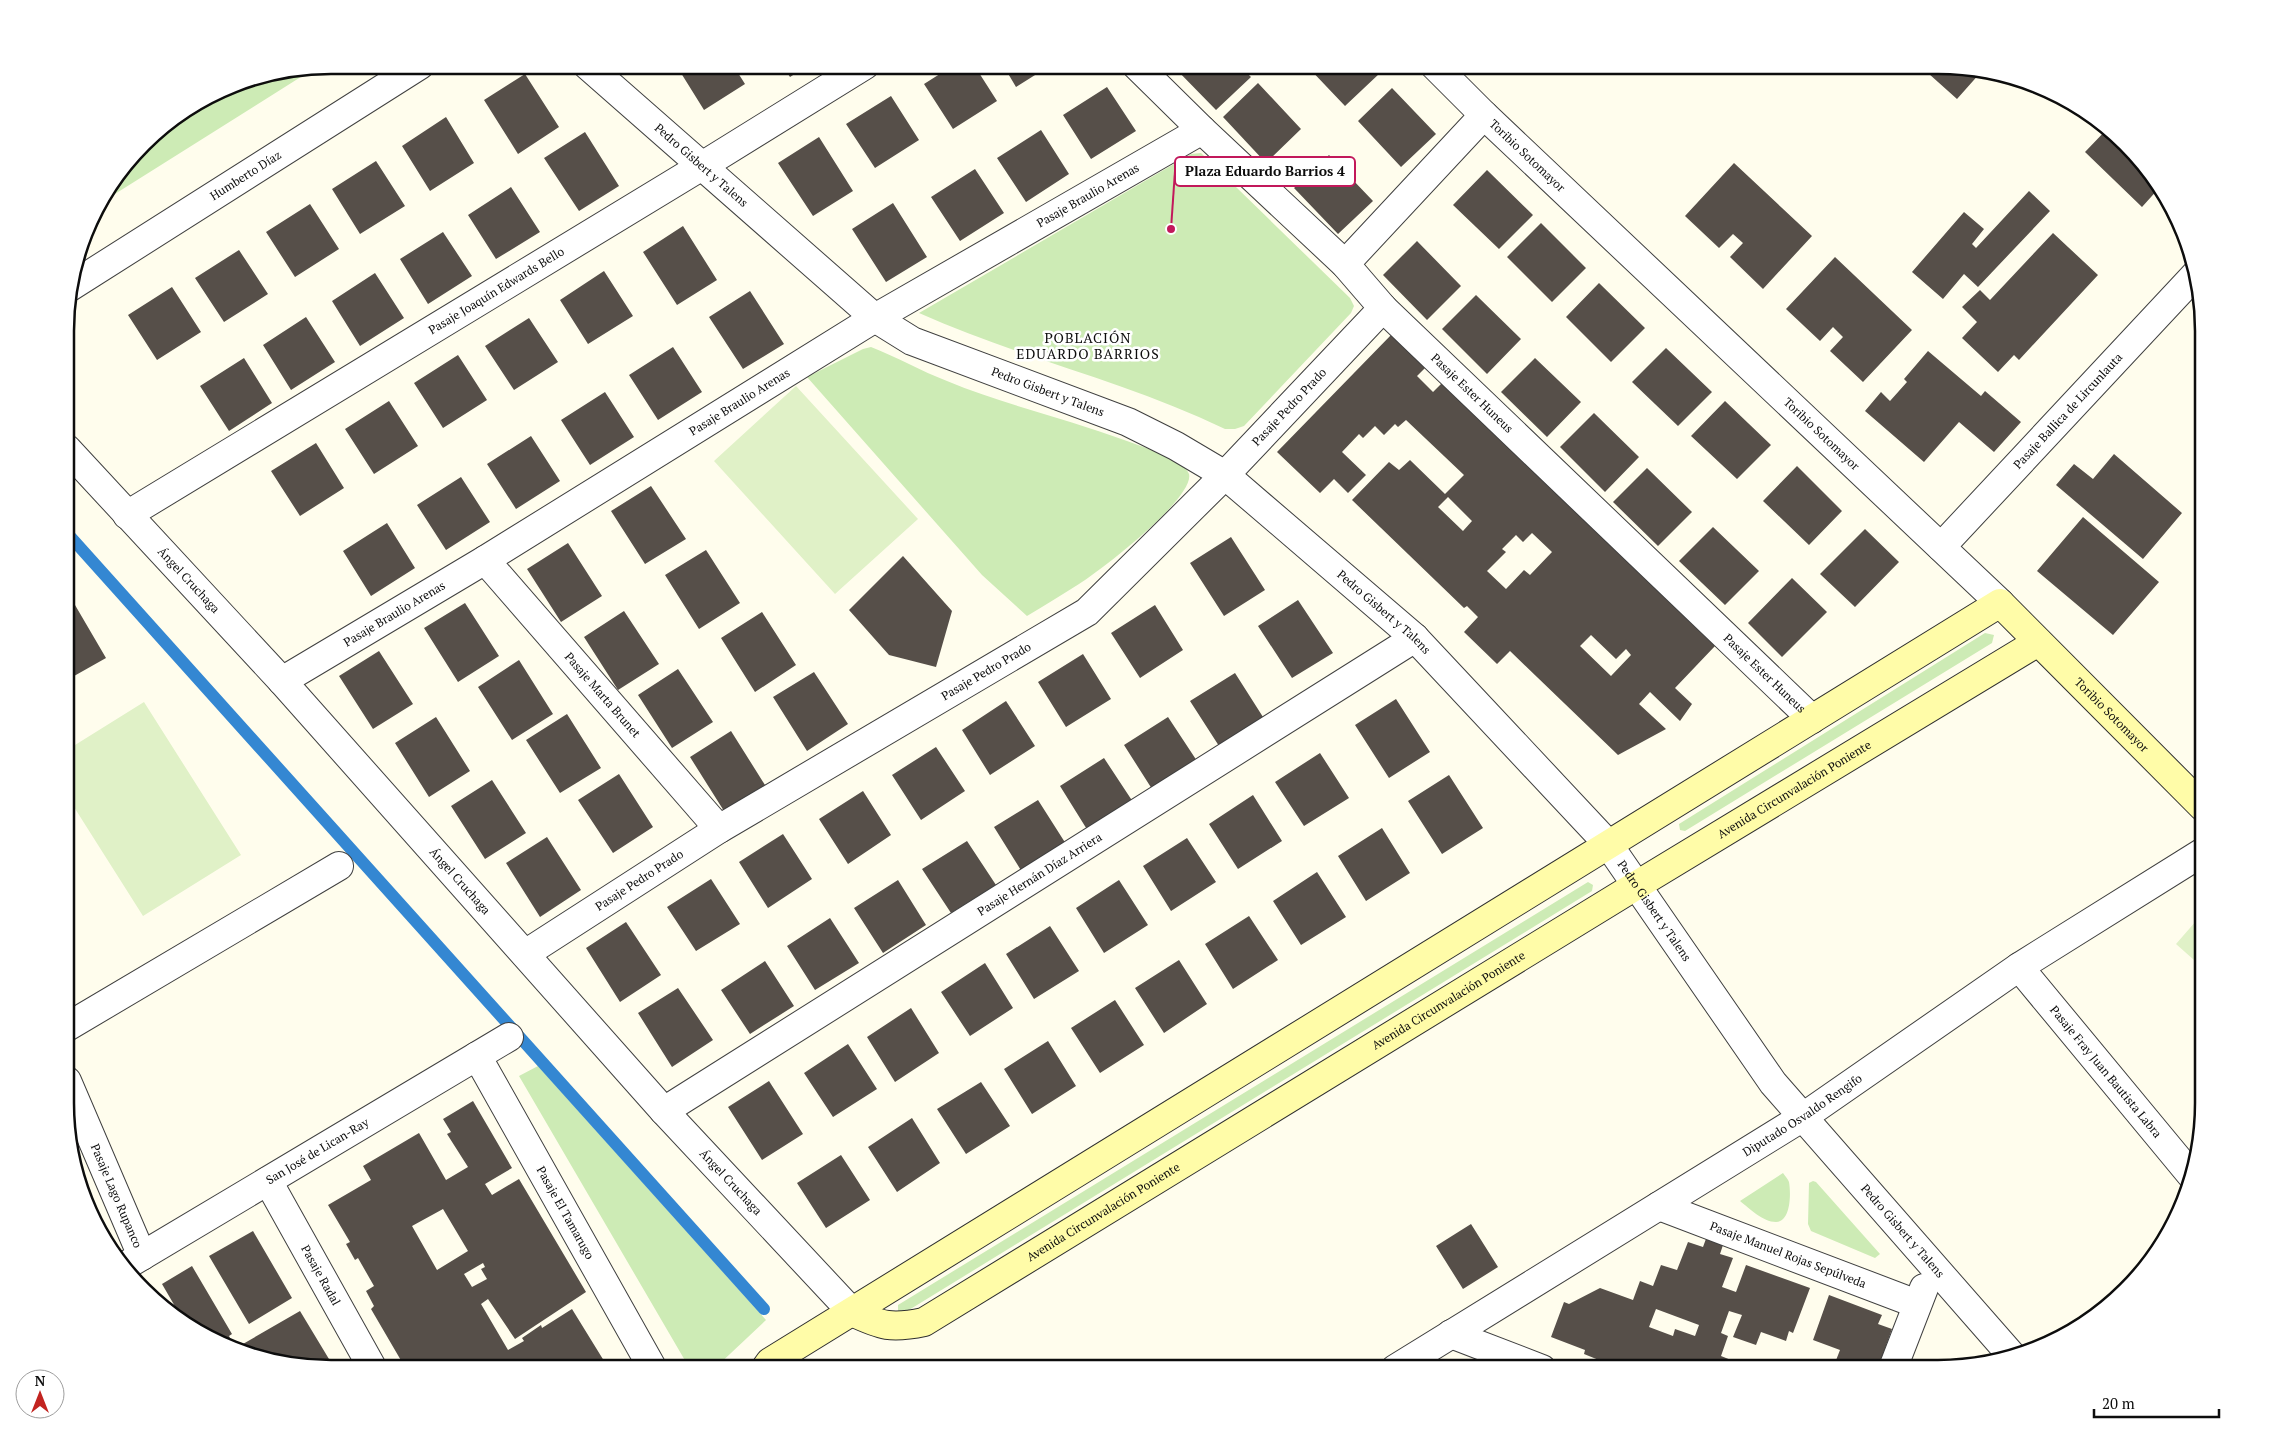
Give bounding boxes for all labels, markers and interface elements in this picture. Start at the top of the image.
street label: Toribio Sotomayor [1486,116,1569,195]
street label: Pedro Gisbert y Talens [652,120,751,210]
street label: Humberto Díaz [207,147,284,203]
callout: Plaza Eduardo Barrios 4 [1175,157,1355,186]
street label: Pasaje Braulio Arenas [1034,160,1142,230]
text: Plaza Eduardo Barrios 4 [1185,161,1345,180]
street label: Pasaje Joaquín Edwards Bello [425,243,567,337]
district label: POBLACIÓN EDUARDO BARRIOS [1016,328,1160,363]
street label: Pasaje Ester Huneus [1428,350,1517,436]
street label: Pasaje Ballica de Lircunlauta [2010,350,2125,472]
street label: Pedro Gisbert y Talens [989,363,1107,419]
street label: Pasaje Pedro Prado [1249,364,1330,449]
street label: Pasaje Braulio Arenas [686,365,792,438]
street label: Toribio Sotomayor [1781,394,1863,473]
street label: Ángel Cruchaga [155,544,223,616]
street label: Pedro Gisbert y Talens [1334,567,1434,657]
street label: Pasaje Braulio Arenas [341,577,448,650]
street label: Pasaje Ester Huneus [1721,630,1809,716]
street label: Pasaje Pedro Prado [938,639,1034,703]
street label: Pasaje Marta Brunet [562,649,644,741]
street label: Toribio Sotomayor [2072,674,2152,755]
street label: Avenida Circunvalación Poniente [1715,737,1874,841]
street label: Pasaje Hernán Díaz Arriera [974,829,1104,919]
street label: Ángel Cruchaga [426,844,494,917]
street label: Pasaje Pedro Prado [592,846,686,914]
street label: Pedro Gisbert y Talens [1614,857,1695,964]
street label: Avenida Circunvalación Poniente [1369,947,1528,1053]
street label: Pasaje Fray Juan Bautista Labra [2047,1002,2165,1141]
street label: Diputado Osvaldo Rengifo [1740,1070,1865,1159]
street label: San José de Lican-Ray [263,1114,372,1187]
street label: Pasaje Lago Rupanco [88,1141,146,1250]
street label: Ángel Cruchaga [697,1146,765,1218]
street label: Avenida Circunvalación Poniente [1024,1159,1182,1264]
street label: Pasaje El Tamarugo [534,1163,598,1262]
street label: Pedro Gisbert y Talens [1858,1181,1948,1281]
street label: Pasaje Manuel Rojas Sepúlveda [1708,1218,1869,1291]
street label: Pasaje Radal [298,1242,344,1308]
north arrow [15,1369,65,1419]
text: N [35,1371,46,1390]
scale bar [2094,1386,2219,1418]
text: 20 m [2102,1393,2135,1413]

